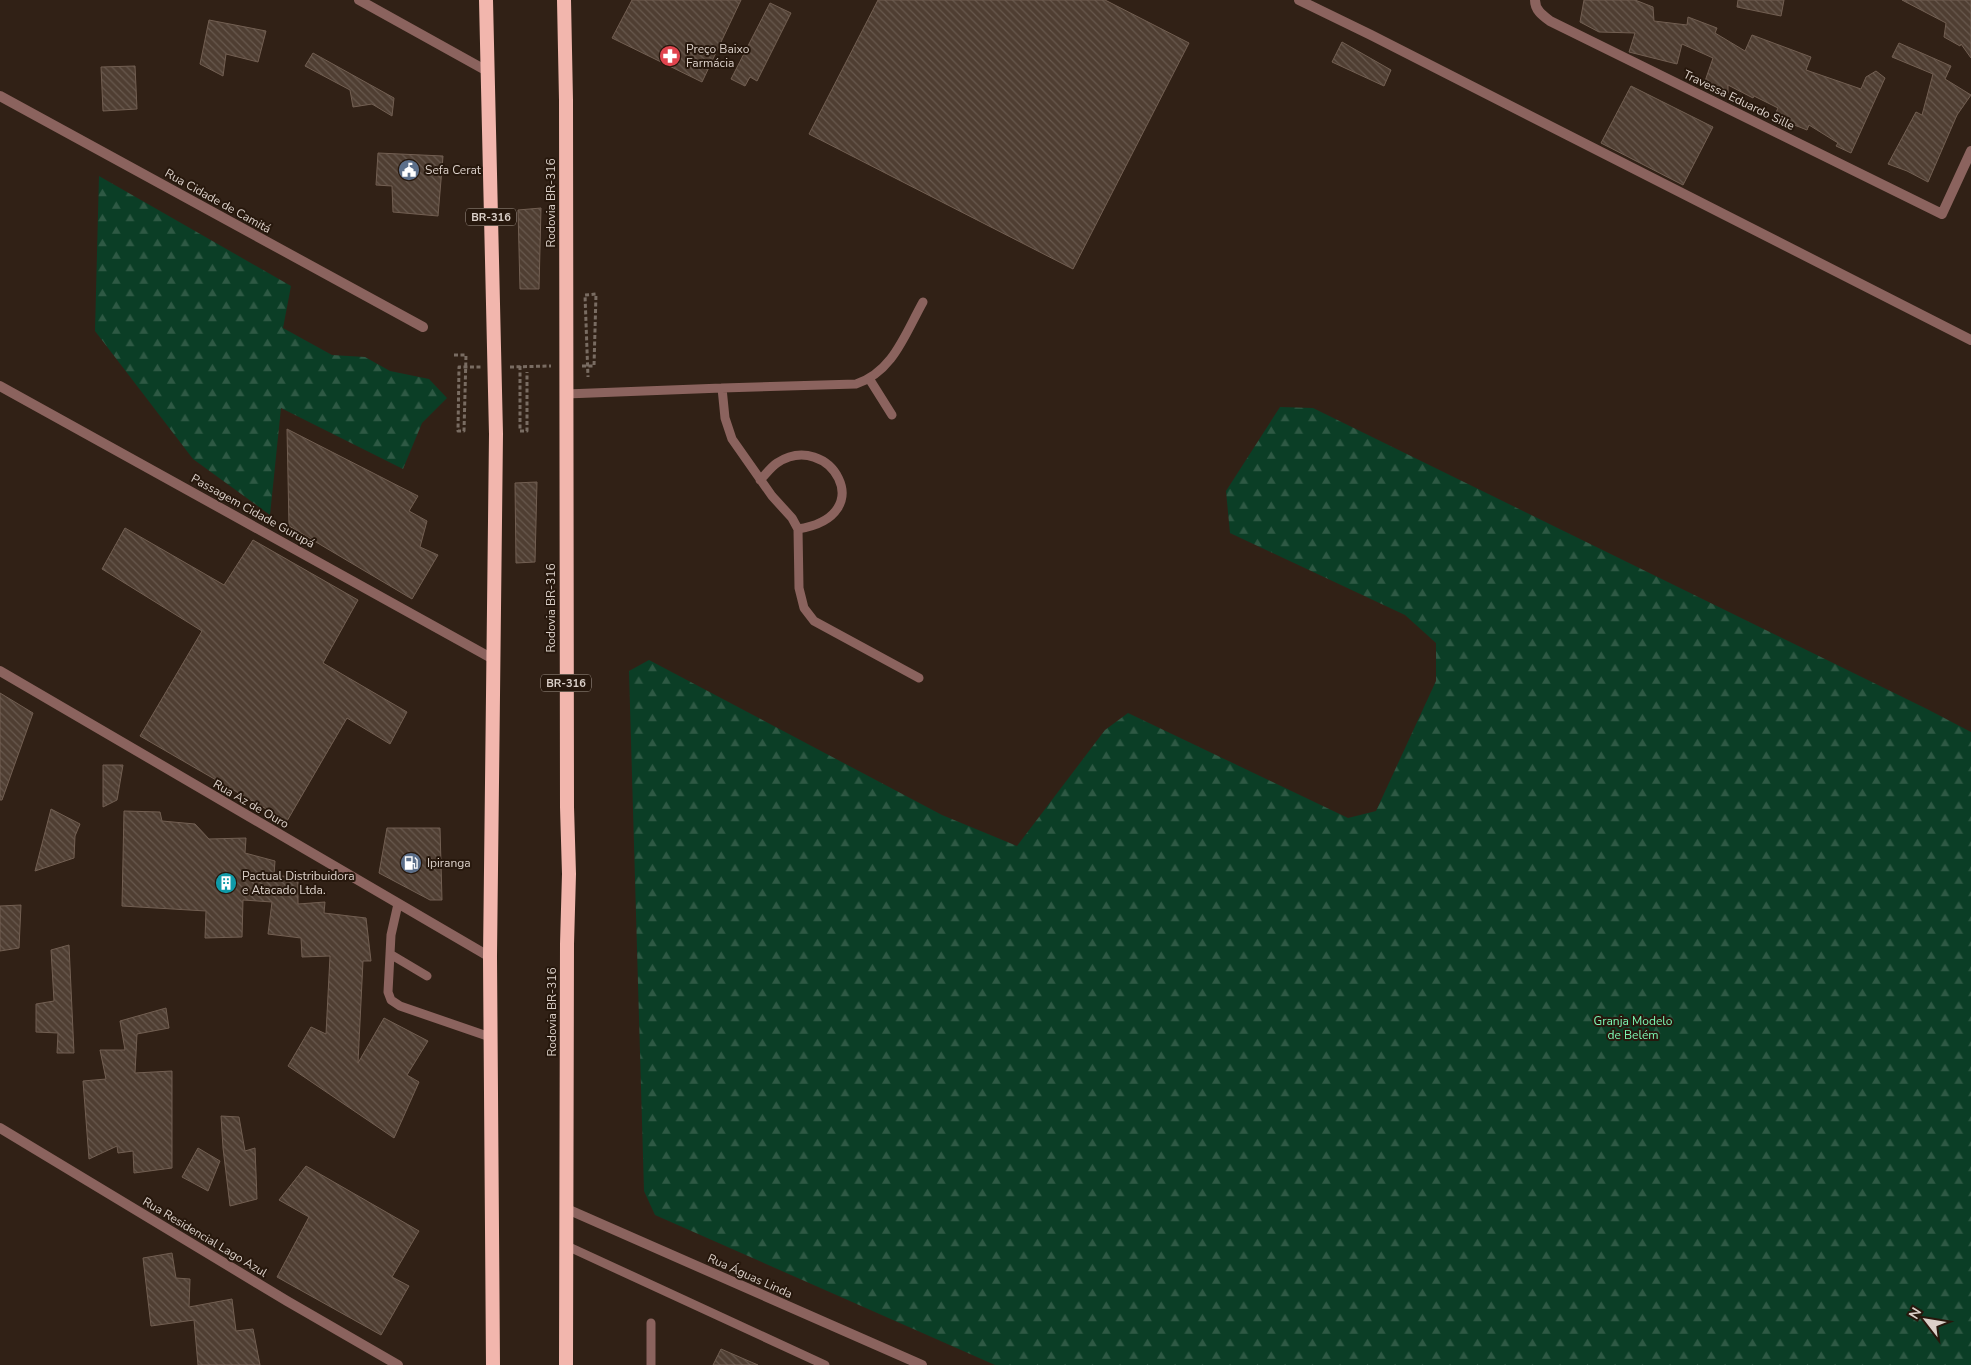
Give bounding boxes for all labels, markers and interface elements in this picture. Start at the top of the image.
place label: Preço Baixo Farmácia [686,41,750,71]
pharmacy icon: Preço Baixo Farmácia [658,44,682,68]
street label: Travessa Eduardo Sille [1681,66,1797,134]
public building icon: Sefa Cerat [397,158,421,182]
street label: Rodovia BR-316 [543,158,559,248]
place label: Sefa Cerat [425,162,482,178]
street label: Rua Cidade de Camitá [162,165,274,237]
road number: BR-316 [466,208,516,226]
street label: Passagem Cidade Gurupá [188,470,318,552]
street label: Rodovia BR-316 [543,563,559,653]
road number: BR-316 [541,674,591,691]
street label: Rua Az de Ouro [210,776,292,832]
fuel station icon: Ipiranga [399,851,423,875]
place label: Ipiranga [427,855,471,871]
place label: Pactual Distribuidora e Atacado Ltda. [242,868,355,898]
building icon: Pactual Distribuidora e Atacado Ltda. [214,871,238,895]
street label: Rodovia BR-316 [544,967,560,1057]
park label: Granja Modelo de Belém [1594,1013,1673,1043]
street label: Rua Residencial Lago Azul [140,1193,271,1281]
street label: Rua Águas Linda [705,1250,795,1302]
north arrow [1901,1295,1951,1345]
text: N [1904,1304,1926,1323]

